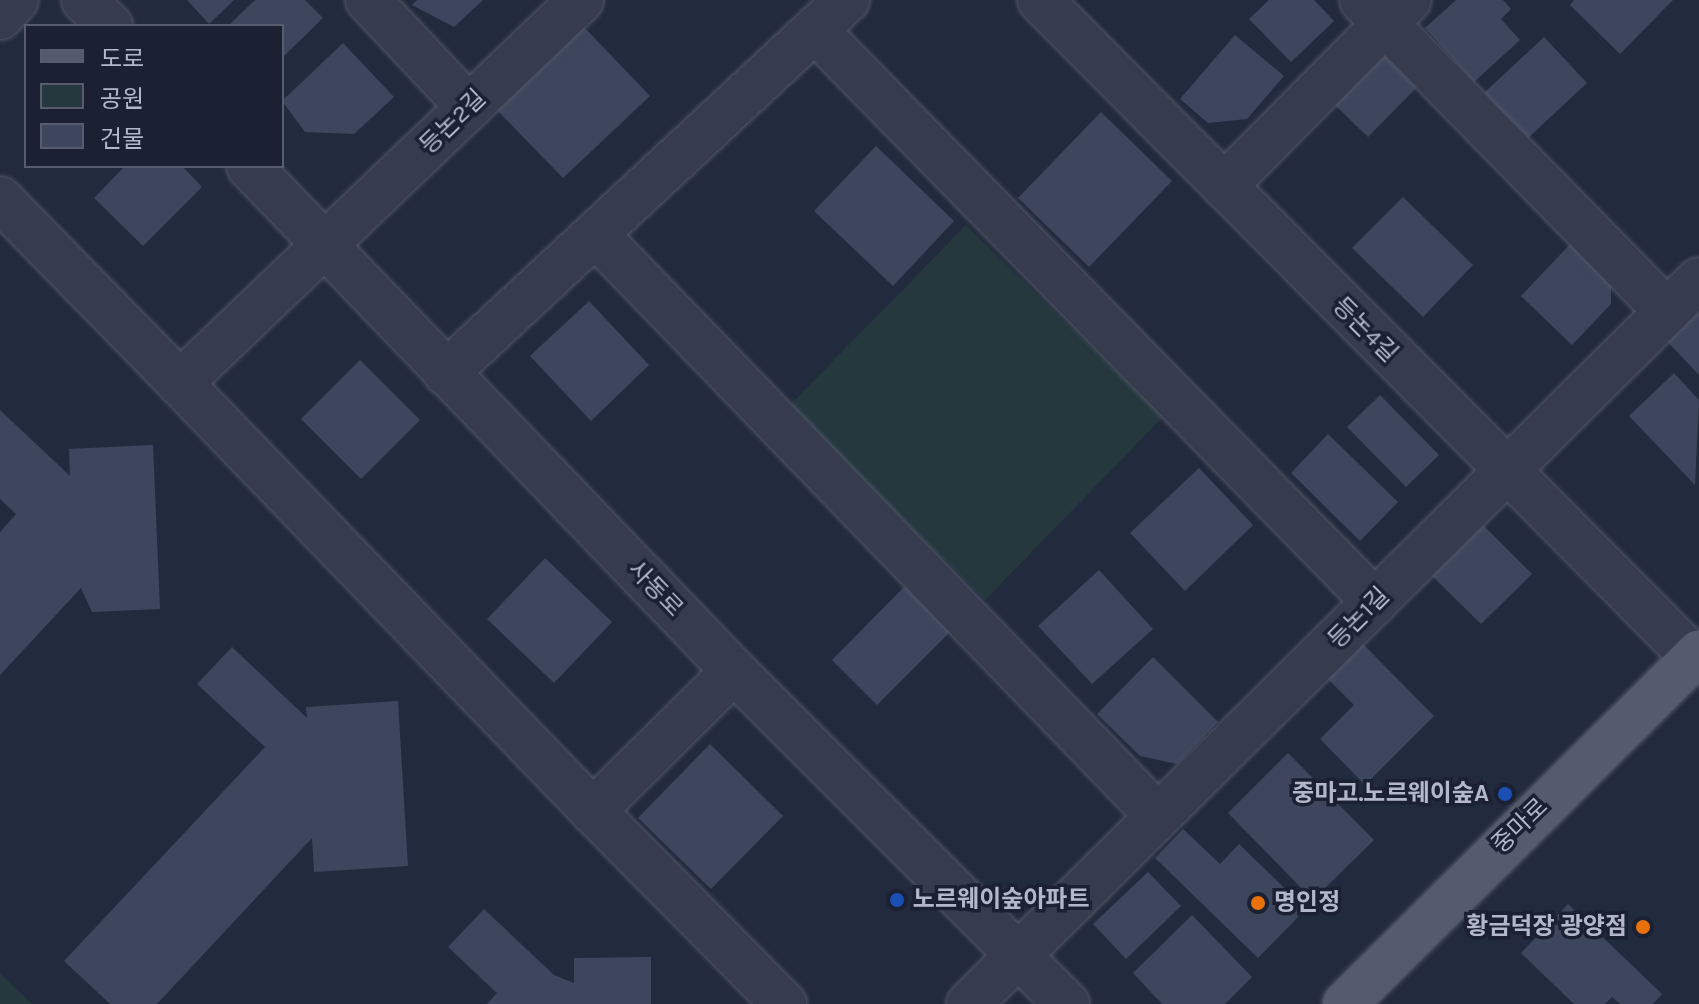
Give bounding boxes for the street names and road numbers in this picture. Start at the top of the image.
street label: 등논2길 [414,84,492,160]
street label: 등논4길 [1327,292,1403,368]
street label: 사동로 [622,555,688,623]
street label: 등논1길 [1323,582,1395,654]
street label: 중마로 [1486,793,1554,859]

